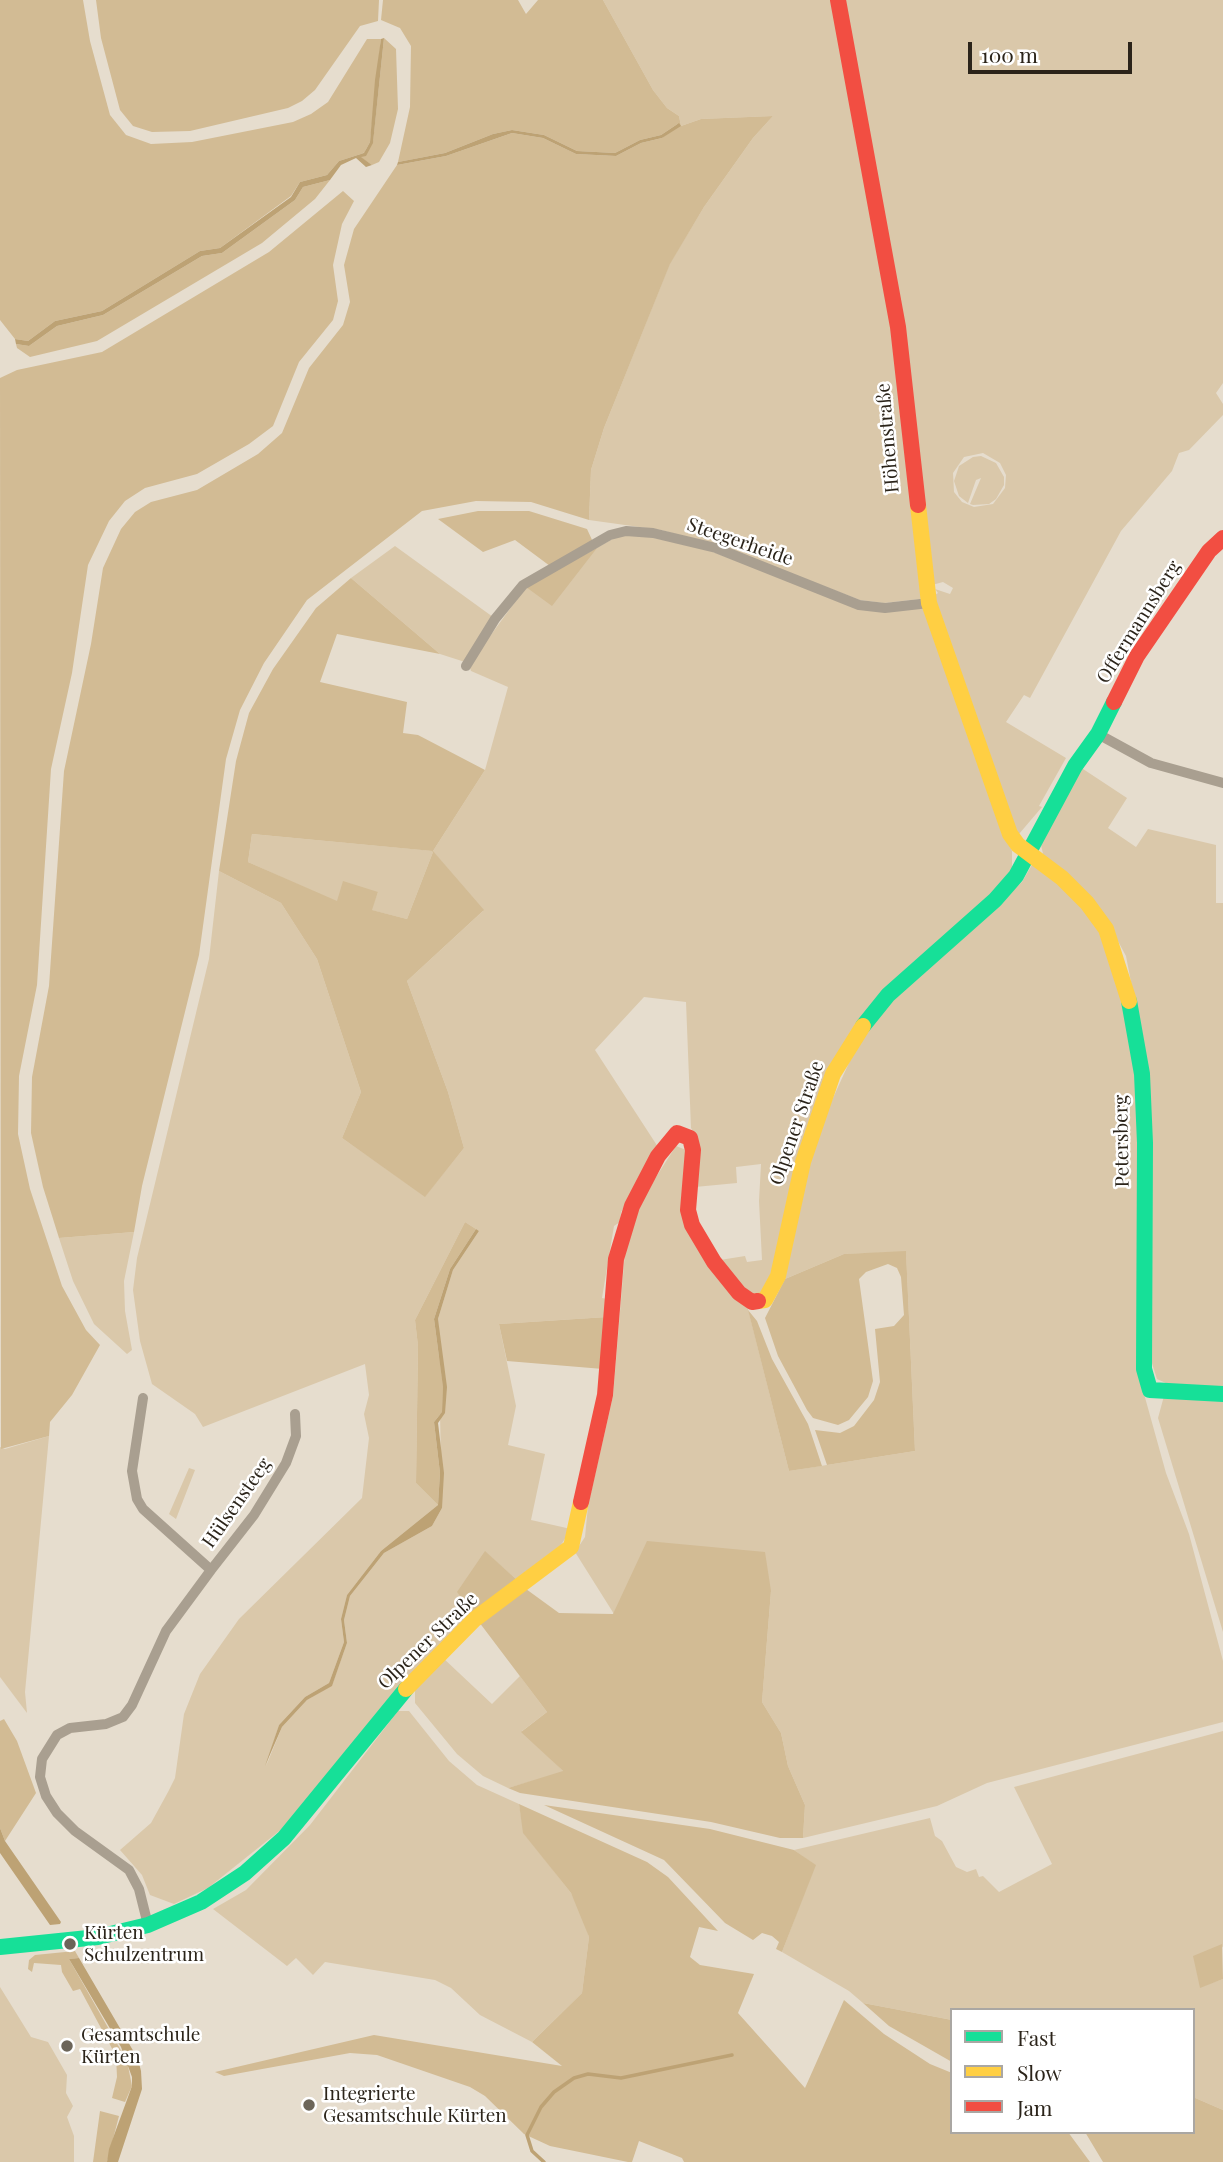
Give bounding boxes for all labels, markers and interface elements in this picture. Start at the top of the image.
scale bar [971,28,1136,72]
text: 100 m [981,40,1038,68]
street label: Höhenstraße [872,382,904,494]
street label: Steegerheide [684,513,796,571]
street label: Offermannsberg [1092,556,1186,688]
street label: Olpener Straße [765,1058,829,1188]
street label: Petersberg [1110,1095,1134,1187]
street label: Hülsensteeg [198,1454,276,1552]
street label: Olpener Straße [373,1588,483,1694]
place label: Kürten Schulzentrum [84,1922,204,1966]
marker: Kürten Schulzentrum [62,1936,78,1952]
legend [950,2008,1195,2134]
text: Fast [1017,2023,1056,2051]
place label: Gesamtschule Kürten [81,2024,200,2068]
marker: Gesamtschule Kürten [59,2038,75,2054]
text: Slow [1017,2058,1062,2086]
place label: Integrierte Gesamtschule Kürten [323,2083,507,2127]
text: Jam [1017,2093,1053,2121]
marker: Integrierte Gesamtschule Kürten [301,2097,317,2113]

